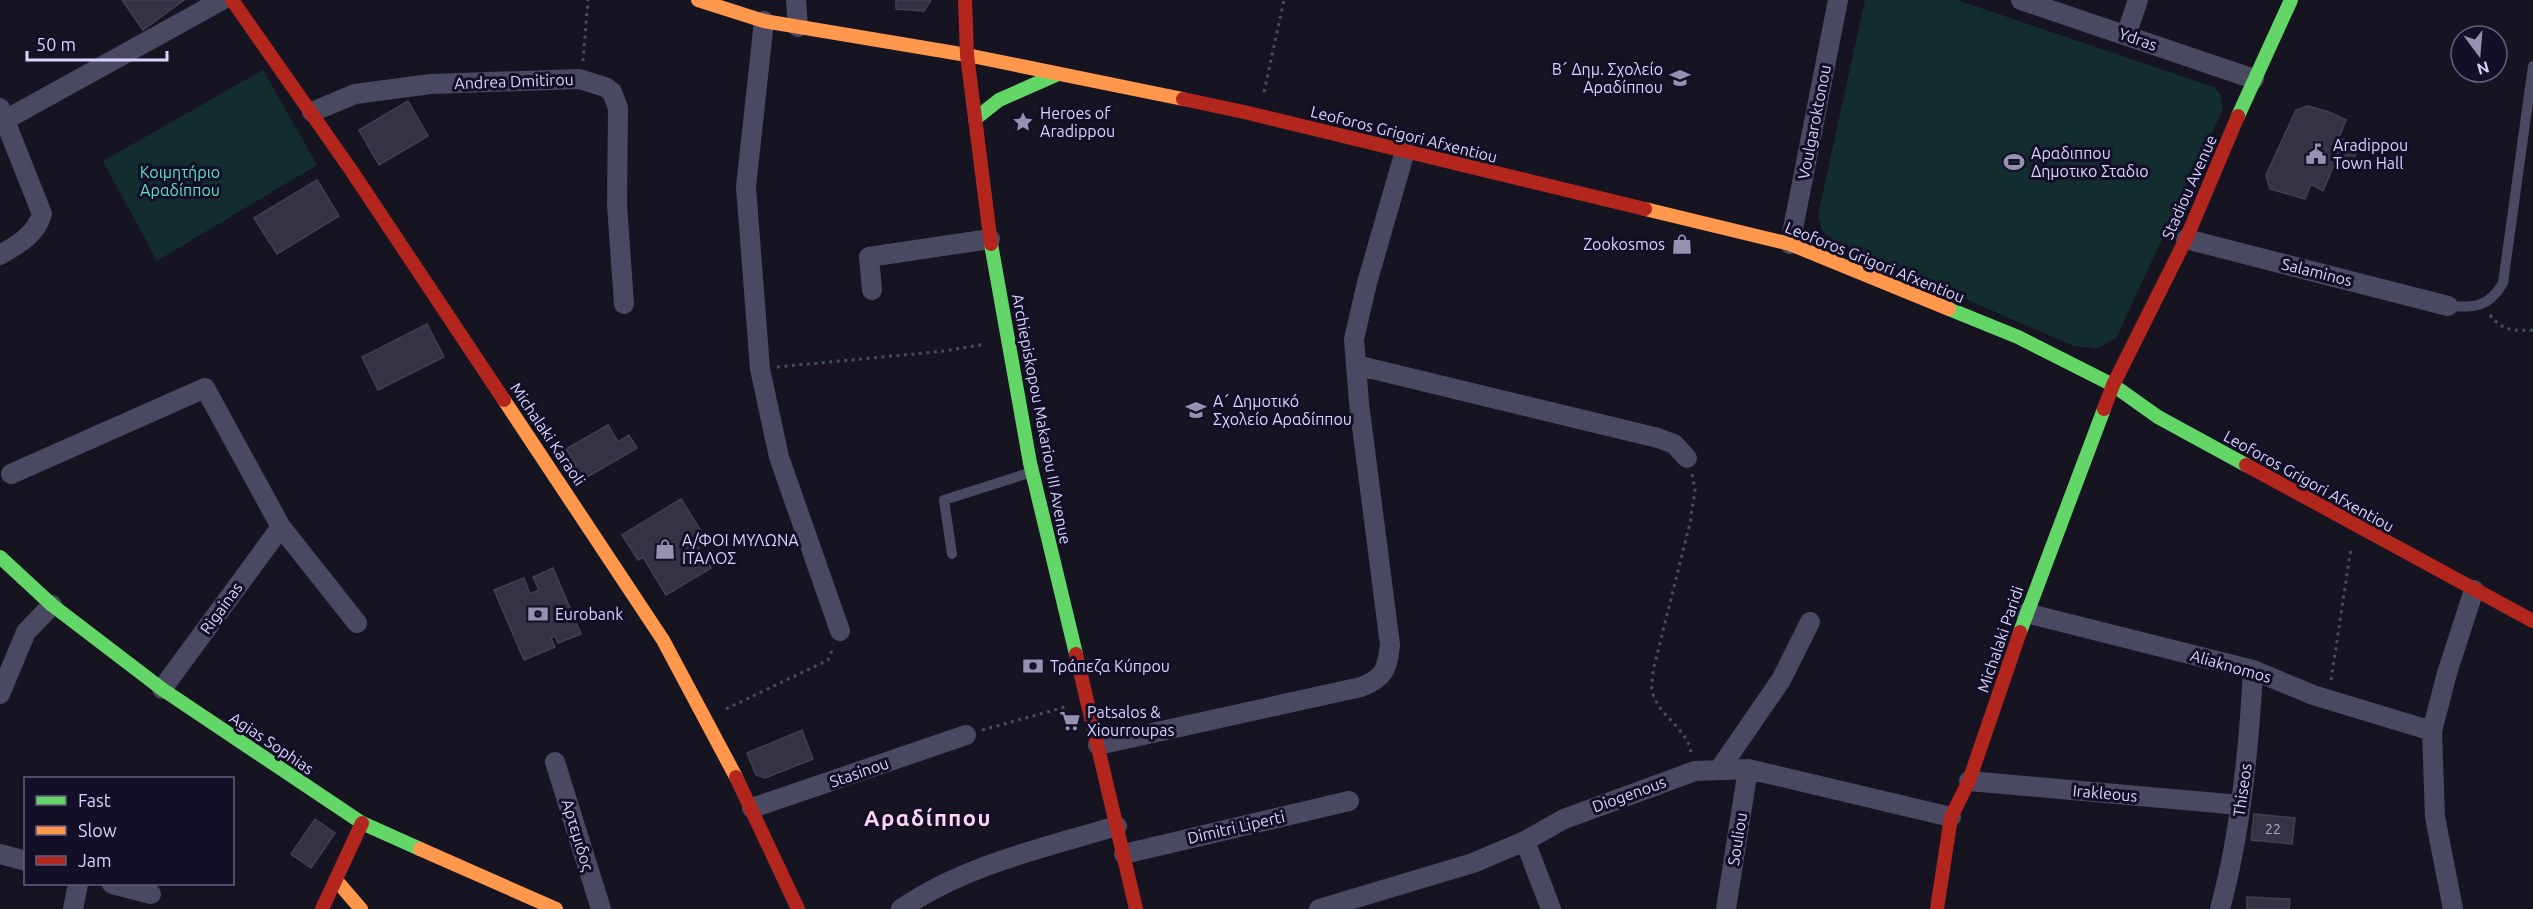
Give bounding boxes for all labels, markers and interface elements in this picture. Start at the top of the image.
scale bar [27,24,166,62]
street label: Ydras [2117,24,2159,54]
north arrow [2449,24,2509,84]
text: 50 m [36,34,76,54]
text: N [2475,58,2491,79]
place label: Β´ Δημ. Σχολείο Αραδίππου [1552,60,1663,96]
street label: Voulgaroktonou [1794,63,1834,181]
school or university icon: Β´ Δημ. Σχολείο Αραδίππου [1668,66,1692,90]
street label: Andrea Dmitirou [454,70,574,92]
street label: Leoforos Grigori Afxentiou [1309,102,1499,166]
place label: Heroes of Aradippou [1040,104,1115,140]
place icon: Heroes of Aradippou [1011,110,1035,134]
street label: Stadiou Avenue [2158,132,2220,242]
place label: Aradippou Town Hall [2333,136,2408,172]
public building icon: Aradippou Town Hall [2304,142,2328,166]
place label: Αραδιππου Δημοτικο Σταδιο [2031,144,2149,180]
sports icon: Αραδιππου Δημοτικο Σταδιο [2002,150,2026,174]
park label: Κοιμητήριο Αραδίππου [140,163,220,199]
street label: Leoforos Grigori Afxentiou [1783,218,1967,306]
shop icon: Zookosmos [1670,232,1694,256]
place label: Zookosmos [1583,235,1665,253]
street label: Salaminos [2280,255,2354,289]
street label: Archiepiskopou Makariou III Avenue [1009,292,1075,546]
street label: Michalaki Karaoli [507,379,589,489]
place label: Α´ Δημοτικό Σχολείο Αραδίππου [1213,392,1352,428]
school or university icon: Α´ Δημοτικό Σχολείο Αραδίππου [1184,398,1208,422]
street label: Leoforos Grigori Afxentiou [2221,427,2397,535]
place label: Α/ΦΟΙ ΜΥΛΩΝΑ ΙΤΑΛΟΣ [682,531,799,567]
shop icon: Α/ΦΟΙ ΜΥΛΩΝΑ ΙΤΑΛΟΣ [653,537,677,561]
street label: Rigainas [196,579,246,637]
street label: Michalaki Paridi [1973,583,2027,695]
bank icon: Eurobank [526,602,550,626]
place label: Eurobank [555,605,623,623]
street label: Aliaknomos [2188,646,2274,686]
bank icon: Τράπεζα Κύπρου [1021,654,1045,678]
place label: Τράπεζα Κύπρου [1050,657,1170,676]
place label: Patsalos & Xiourroupas [1087,703,1174,739]
street label: Agias Sophias [227,708,318,778]
supermarket icon: Patsalos & Xiourroupas [1058,709,1082,733]
street label: Stasinou [827,754,891,790]
street label: Thiseos [2229,762,2255,818]
street label: Diogenous [1590,772,1668,816]
legend [24,777,234,885]
street label: Irakleous [2072,781,2138,805]
text: Fast [78,790,111,810]
street label: Αρτεμιδος [558,797,597,873]
district label: Αραδίππου [864,805,992,830]
street label: Dimitri Liperti [1186,807,1286,847]
street label: Souliou [1724,811,1750,867]
text: Slow [78,820,117,840]
house number: 22 [2265,821,2281,837]
text: Jam [78,850,112,870]

